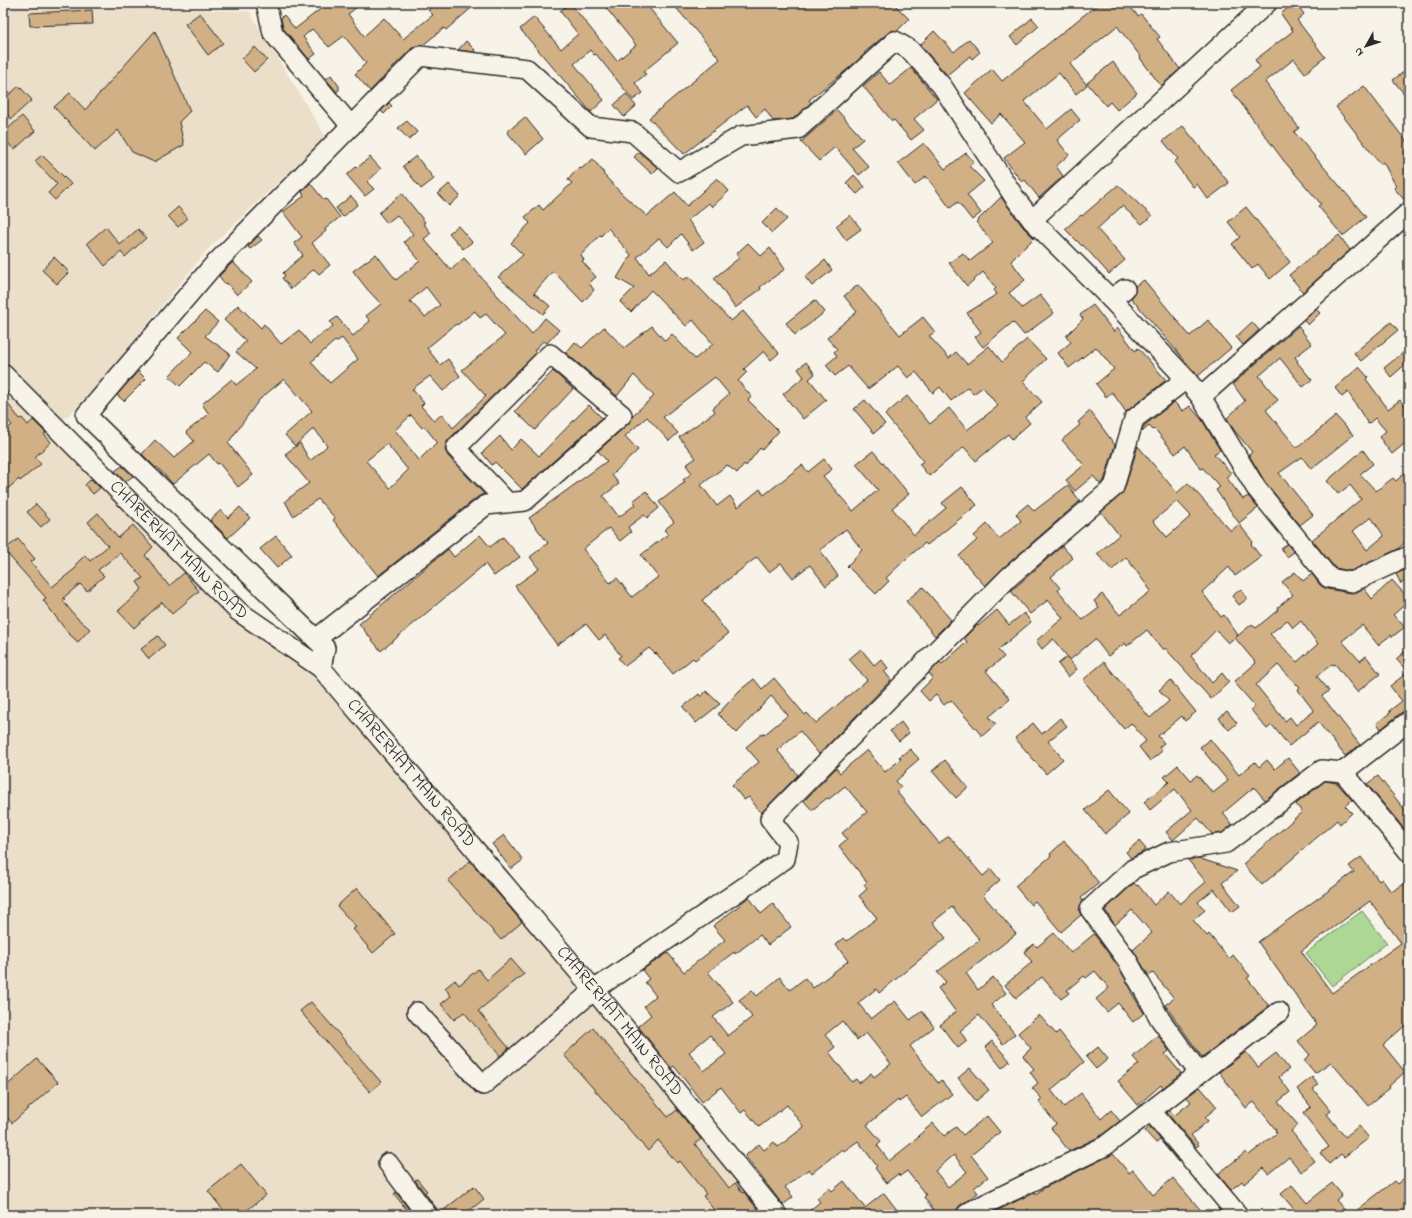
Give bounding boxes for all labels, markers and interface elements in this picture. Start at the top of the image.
north arrow [1346,26,1386,66]
text: N [1350,44,1368,60]
street label: CHARERHAT MAIN ROAD [103,475,253,627]
street label: CHARERHAT MAIN ROAD [340,694,481,854]
street label: CHARERHAT MAIN ROAD [549,941,689,1102]

